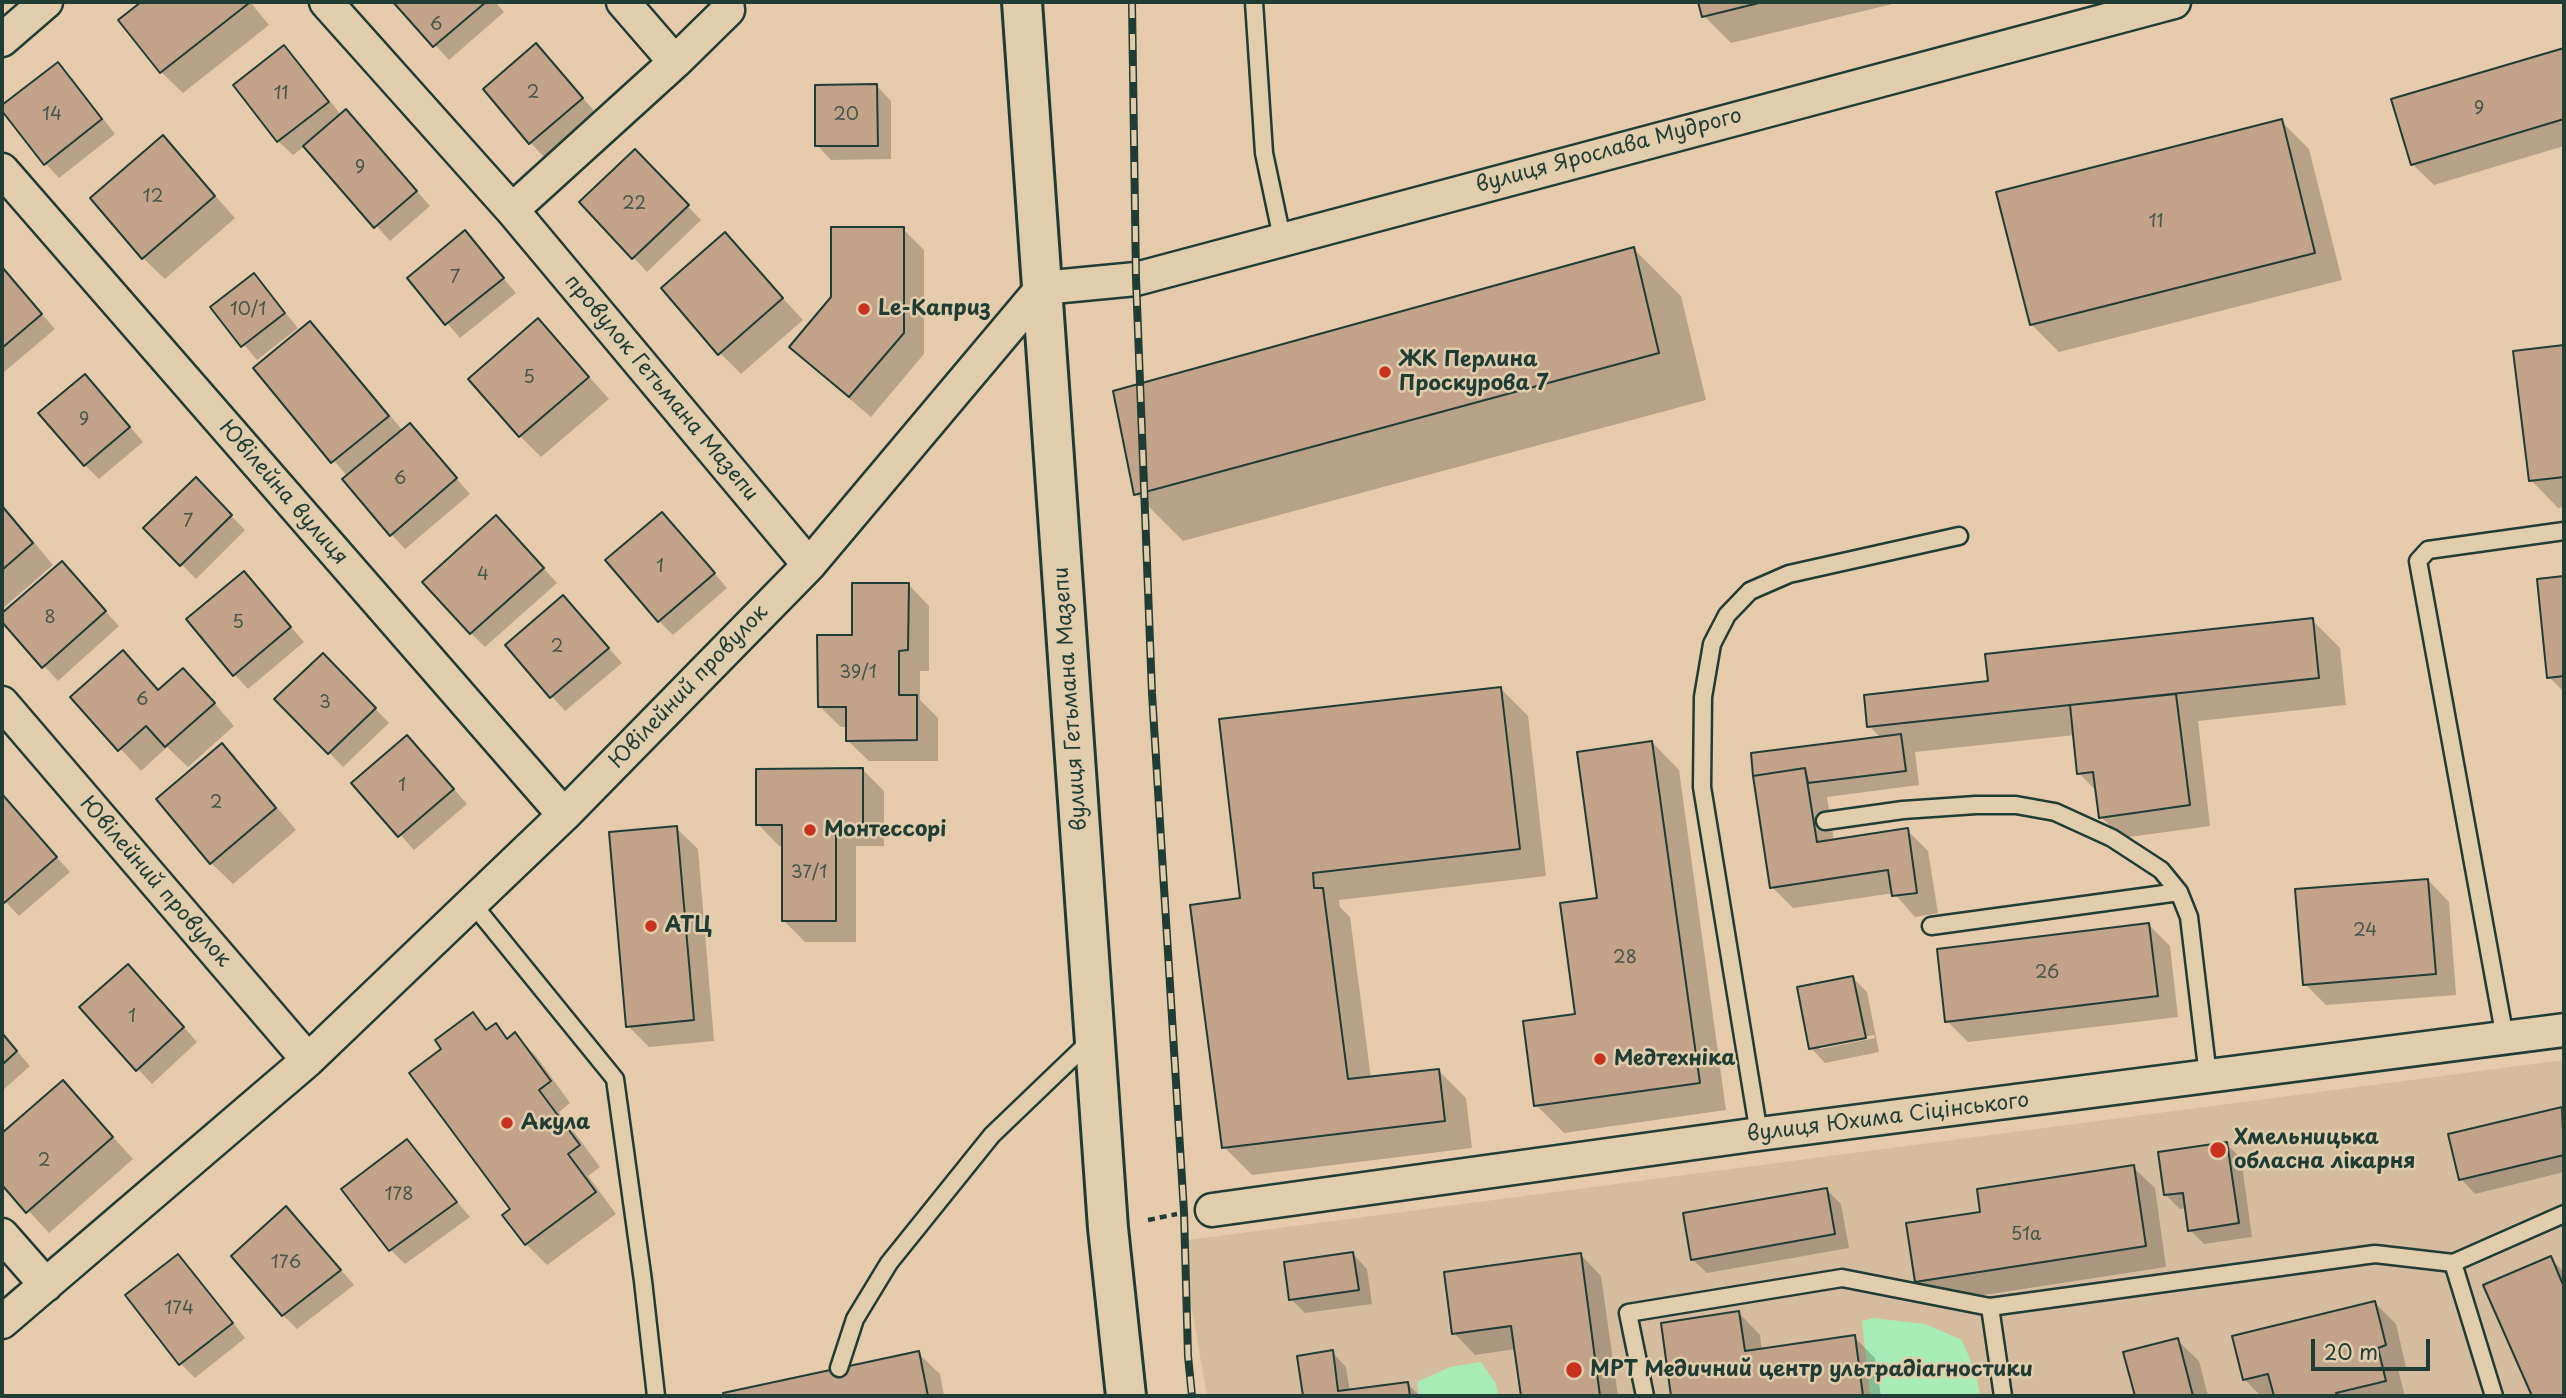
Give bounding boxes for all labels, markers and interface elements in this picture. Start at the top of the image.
house number: 6 [430,14,442,36]
house number: 2 [527,82,539,104]
house number: 11 [273,83,289,105]
house number: 9 [2474,98,2484,120]
street label: вулиця Ярослава Мудрого [1473,103,1745,199]
house number: 14 [42,104,62,126]
house number: 20 [833,104,859,126]
house number: 9 [355,157,365,179]
house number: 12 [143,186,163,208]
house number: 22 [622,193,646,215]
house number: 11 [2148,211,2164,233]
house number: 7 [450,267,460,289]
street label: провулок Гетьмана Мазепи [559,270,763,506]
place label: Le-Каприз [878,296,991,322]
house number: 10/1 [230,299,266,321]
marker: Le-Каприз [856,301,872,317]
place label: ЖК Перлина Проскурова 7 [1399,347,1549,397]
marker: ЖК Перлина Проскурова 7 [1377,364,1393,380]
house number: 5 [523,367,535,389]
house number: 9 [79,409,89,431]
street label: Ювілейна вулиця [213,416,353,570]
house number: 6 [394,468,406,490]
house number: 7 [183,511,193,533]
house number: 1 [656,556,664,578]
house number: 4 [477,564,489,586]
street label: вулиця Гетьмана Мазепи [1049,566,1093,832]
street label: Ювілейний провулок [604,600,774,774]
house number: 8 [44,607,56,629]
house number: 5 [232,612,244,634]
house number: 2 [551,636,563,658]
house number: 39/1 [839,662,877,684]
house number: 6 [136,689,148,711]
house number: 3 [319,692,331,714]
house number: 1 [398,775,406,797]
street label: Ювілейний провулок [74,792,236,972]
house number: 2 [210,792,222,814]
place label: Монтессорі [824,817,946,843]
marker: Монтессорі [802,822,818,838]
house number: 37/1 [791,862,827,884]
place label: АТЦ [665,913,712,939]
marker: АТЦ [643,918,659,934]
house number: 24 [2353,920,2377,942]
house number: 28 [1613,947,1637,969]
house number: 26 [2035,962,2059,984]
house number: 1 [128,1006,136,1028]
place label: Медтехніка [1614,1046,1735,1072]
marker: Медтехніка [1592,1051,1608,1067]
street label: вулиця Юхима Сіцінського [1745,1088,2031,1148]
place label: Акула [521,1110,590,1136]
marker: Акула [499,1115,515,1131]
place label: Хмельницька обласна лікарня [2234,1125,2415,1175]
marker: Хмельницька обласна лікарня [2208,1140,2228,1160]
house number: 2 [38,1150,50,1172]
house number: 178 [385,1184,413,1206]
house number: 51а [2011,1224,2041,1246]
house number: 176 [271,1252,301,1274]
house number: 174 [164,1298,194,1320]
scale bar [2314,1324,2433,1368]
text: 20 m [2324,1335,2378,1367]
place label: МРТ Медичний центр ультрадіагностики [1590,1357,2033,1383]
marker: МРТ Медичний центр ультрадіагностики [1564,1360,1584,1380]

